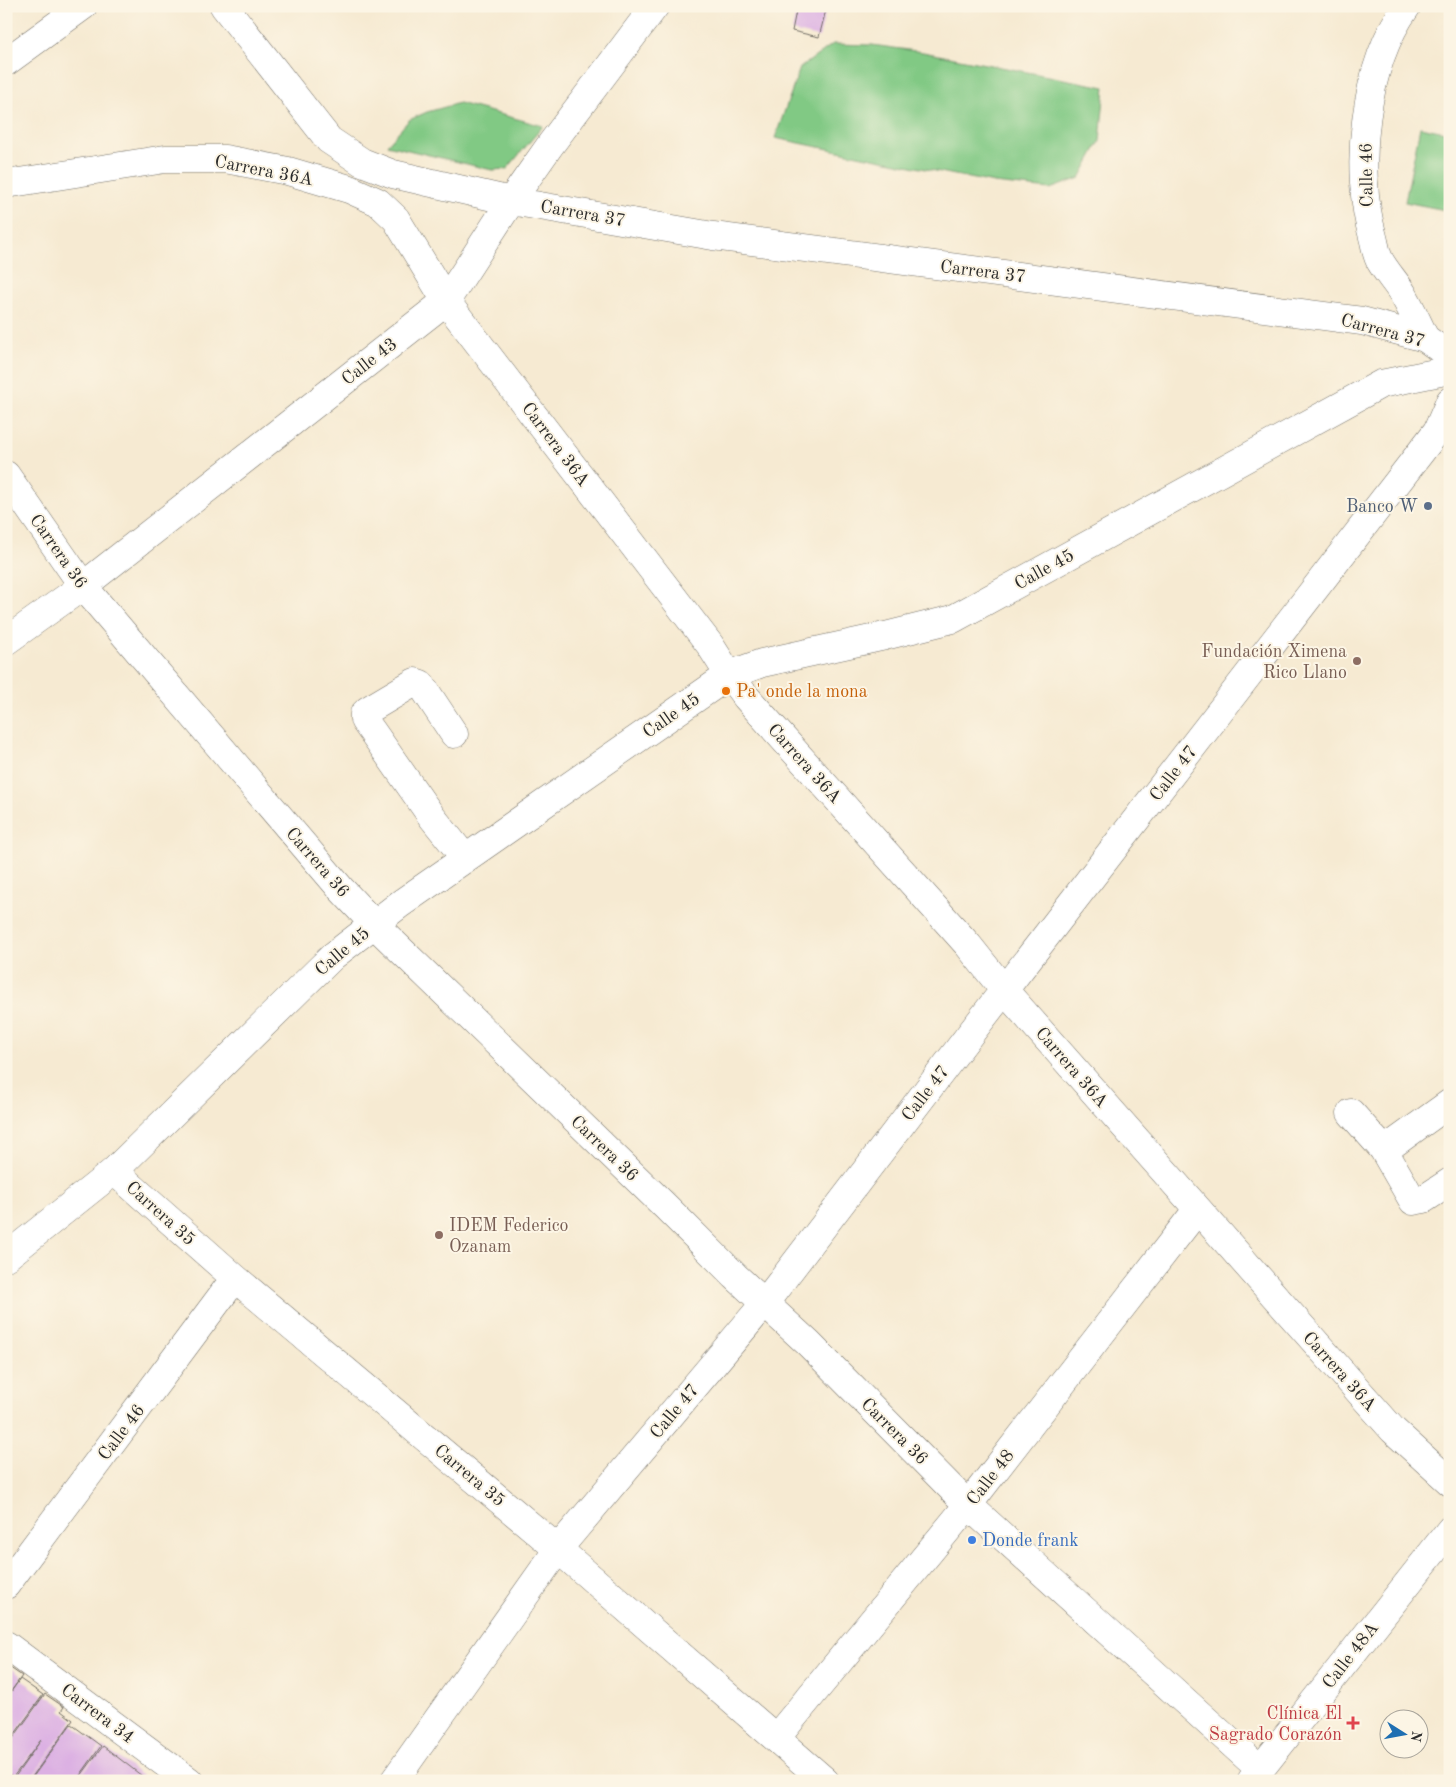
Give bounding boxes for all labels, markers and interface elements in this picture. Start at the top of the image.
street label: Calle 46 [1357,142,1377,208]
street label: Carrera 36A [213,153,315,189]
street label: Carrera 37 [539,198,627,230]
street label: Carrera 37 [939,258,1027,286]
street label: Carrera 37 [1339,311,1427,351]
street label: Calle 43 [339,335,401,389]
street label: Carrera 36A [518,399,593,490]
place label: Banco W [1346,498,1418,516]
marker: Banco W [1422,500,1434,512]
street label: Carrera 36 [26,511,90,592]
street label: Calle 45 [1012,546,1077,593]
place label: Fundación Ximena Rico Llano [1201,643,1347,682]
marker: Fundación Ximena Rico Llano [1351,655,1363,667]
place label: Pa' onde la mona [736,683,868,701]
marker: Pa' onde la mona [720,685,732,697]
street label: Calle 45 [640,690,703,742]
street label: Carrera 36A [764,721,845,807]
street label: Calle 47 [1147,743,1201,805]
street label: Carrera 36 [282,824,352,901]
street label: Calle 45 [312,924,373,980]
street label: Carrera 36A [1032,1024,1111,1111]
street label: Calle 47 [899,1063,953,1125]
street label: Carrera 36 [567,1112,642,1185]
street label: Carrera 35 [122,1178,198,1249]
place label: IDEM Federico Ozanam [449,1217,569,1256]
marker: IDEM Federico Ozanam [433,1229,445,1241]
street label: Carrera 36A [1299,1329,1380,1415]
street label: Calle 47 [647,1381,703,1442]
street label: Carrera 36 [857,1395,931,1469]
street label: Calle 46 [95,1401,149,1464]
street label: Carrera 35 [431,1441,508,1510]
street label: Calle 48 [964,1447,1018,1509]
place label: Donde frank [982,1532,1079,1550]
marker: Donde frank [966,1534,978,1546]
street label: Calle 48A [1319,1619,1382,1692]
street label: Carrera 34 [58,1681,137,1747]
place label: Clínica El Sagrado Corazón [1209,1705,1342,1744]
north arrow [1378,1710,1428,1760]
marker: Clínica El Sagrado Corazón [1346,1716,1360,1730]
text: N [1408,1730,1424,1743]

